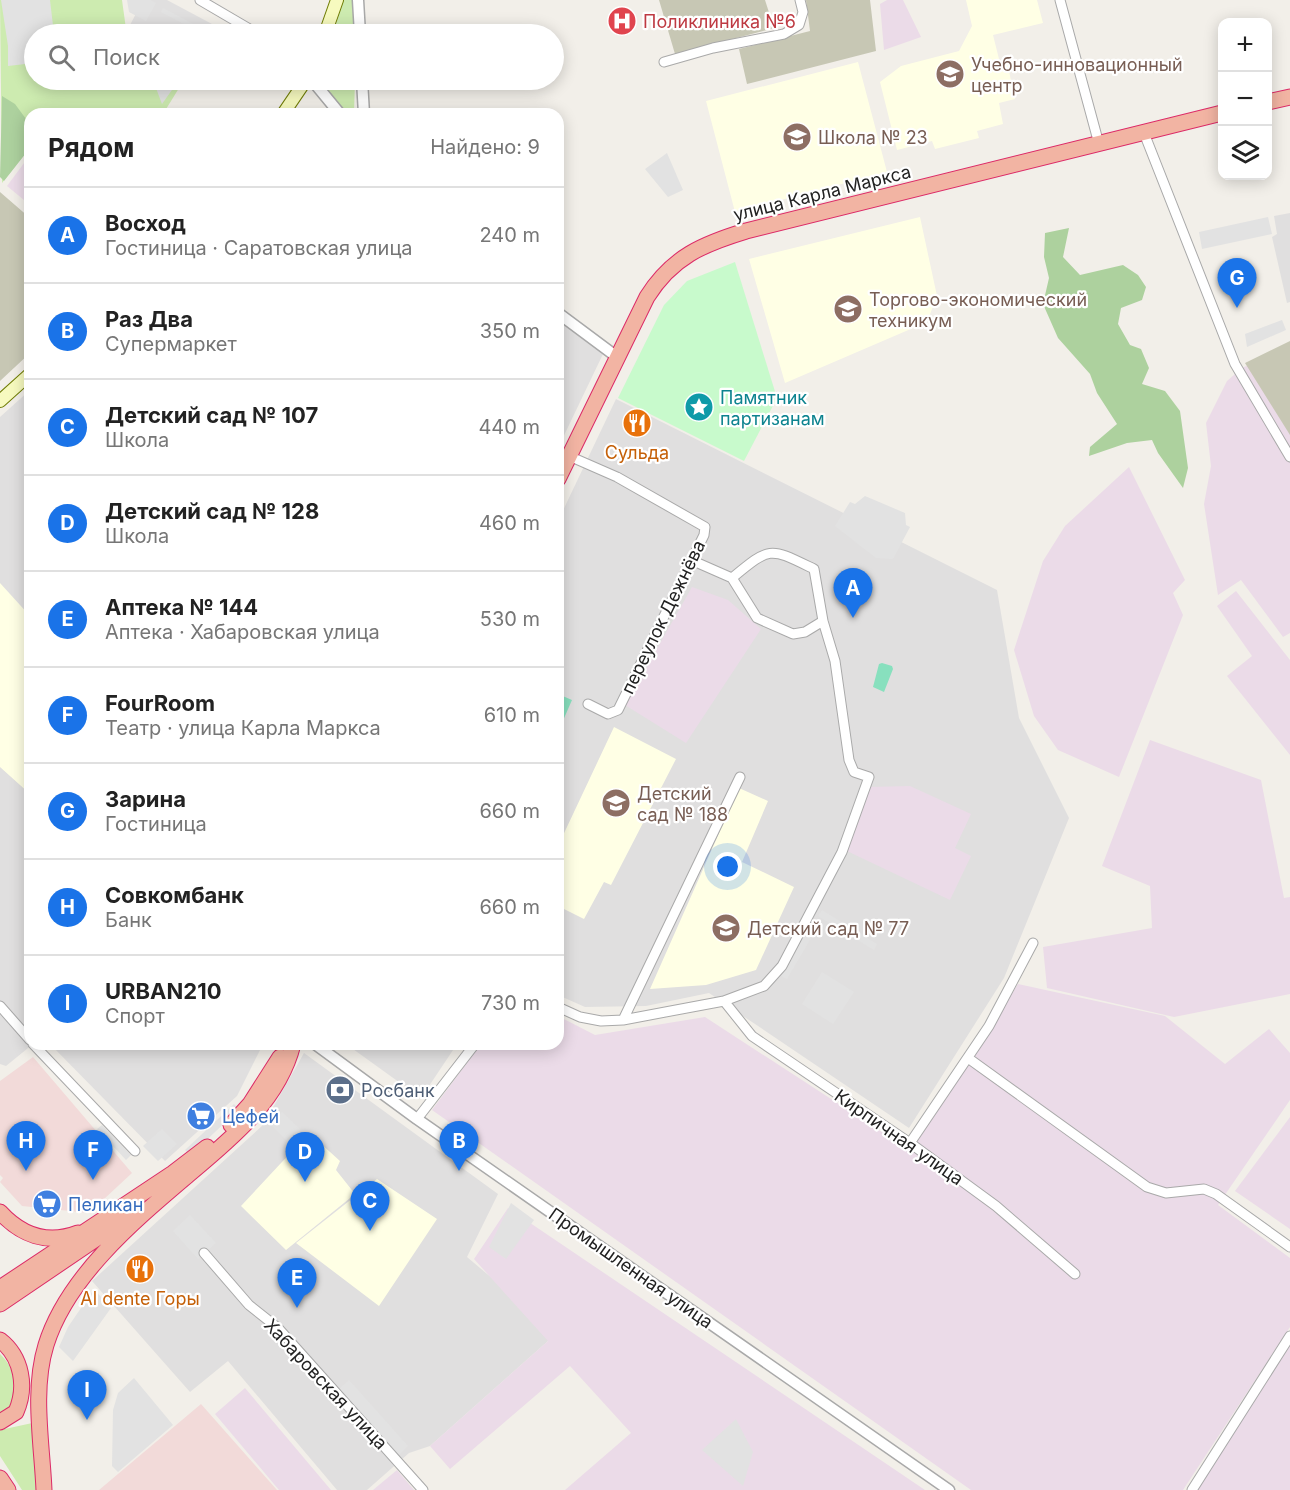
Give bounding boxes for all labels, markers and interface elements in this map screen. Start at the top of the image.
hospital icon: Поликлиника №6 [606,5,638,37]
place label: Поликлиника №6 [643,11,796,32]
map controls [1218,18,1272,180]
button: + [1218,18,1272,72]
search box [24,24,564,90]
icon: search [45,41,78,74]
text: Поиск [93,44,160,70]
place label: Учебно-инновационный центр [971,54,1183,96]
school or university icon: Учебно-инновационный центр [934,58,966,90]
button: − [1218,72,1272,126]
school or university icon: Школа № 23 [781,121,813,153]
button: layers [1218,126,1272,180]
place label: Школа № 23 [818,127,928,148]
text: Рядом [48,132,134,163]
text: Найдено: 9 [430,135,540,159]
street label: улица Карла Маркса [731,161,913,225]
text: Восход [105,210,186,236]
text: A [60,223,75,247]
text: 240 m [479,223,540,247]
text: Гостиница · Саратовская улица [105,236,413,260]
pin: G [1218,258,1256,308]
place label: Торгово-экономический техникум [869,289,1087,331]
school or university icon: Торгово-экономический техникум [832,293,864,325]
text: Раз Два [105,306,193,332]
text: B [61,319,74,343]
text: 350 m [480,319,540,343]
text: Супермаркет [105,332,237,356]
place label: Памятник партизанам [720,387,825,429]
place icon: Памятник партизанам [683,391,715,423]
text: Детский сад № 107 [105,402,318,428]
restaurant icon: Сульда [621,407,653,439]
text: C [60,415,75,439]
text: 440 m [478,415,540,439]
text: Школа [105,428,169,452]
place label: Сульда [605,442,669,463]
text: Детский сад № 128 [105,498,319,524]
text: D [60,511,75,535]
text: 460 m [479,511,540,535]
text: Школа [105,524,169,548]
street label: переулок Дежнёва [617,537,709,697]
pin: A [834,568,872,618]
text: Аптека № 144 [105,594,258,620]
text: E [61,607,74,631]
text: 530 m [480,607,540,631]
text: Аптека · Хабаровская улица [105,620,380,644]
text: FourRoom [105,690,215,716]
text: F [62,703,73,727]
text: 610 m [484,703,540,727]
text: Театр · улица Карла Маркса [105,716,381,740]
place label: Детский сад № 188 [637,783,728,825]
text: Зарина [105,786,186,812]
school or university icon: Детский сад № 188 [600,787,632,819]
text: G [60,799,75,823]
text: 660 m [479,799,540,823]
text: Гостиница [105,812,207,836]
your location [713,852,742,881]
text: Совкомбанк [105,882,244,908]
text: H [60,895,75,919]
text: 660 m [479,895,540,919]
text: Банк [105,908,152,932]
school or university icon: Детский сад № 77 [710,912,742,944]
place label: Детский сад № 77 [747,918,909,939]
text: URBAN210 [105,978,221,1004]
text: I [65,991,70,1015]
text: 730 m [481,991,540,1015]
text: Спорт [105,1004,165,1028]
bank icon: Росбанк [324,1074,356,1106]
place label: Росбанк [361,1080,435,1101]
street label: Кирпичная улица [831,1085,967,1189]
supermarket icon: Цефей [185,1100,217,1132]
place label: Цефей [222,1106,279,1127]
pin: H [6,1122,46,1171]
pin: B [440,1122,478,1171]
pin: F [74,1130,112,1180]
pin: D [286,1132,324,1182]
pin: C [350,1182,389,1231]
supermarket icon: Пеликан [31,1188,63,1220]
place label: Пеликан [68,1194,143,1215]
street label: Промышленная улица [545,1203,717,1333]
restaurant icon: Al dente Горы [124,1253,156,1285]
pin: E [278,1258,316,1308]
place label: Al dente Горы [80,1288,200,1309]
street label: Хабаровская улица [260,1315,392,1453]
pin: I [68,1370,106,1420]

